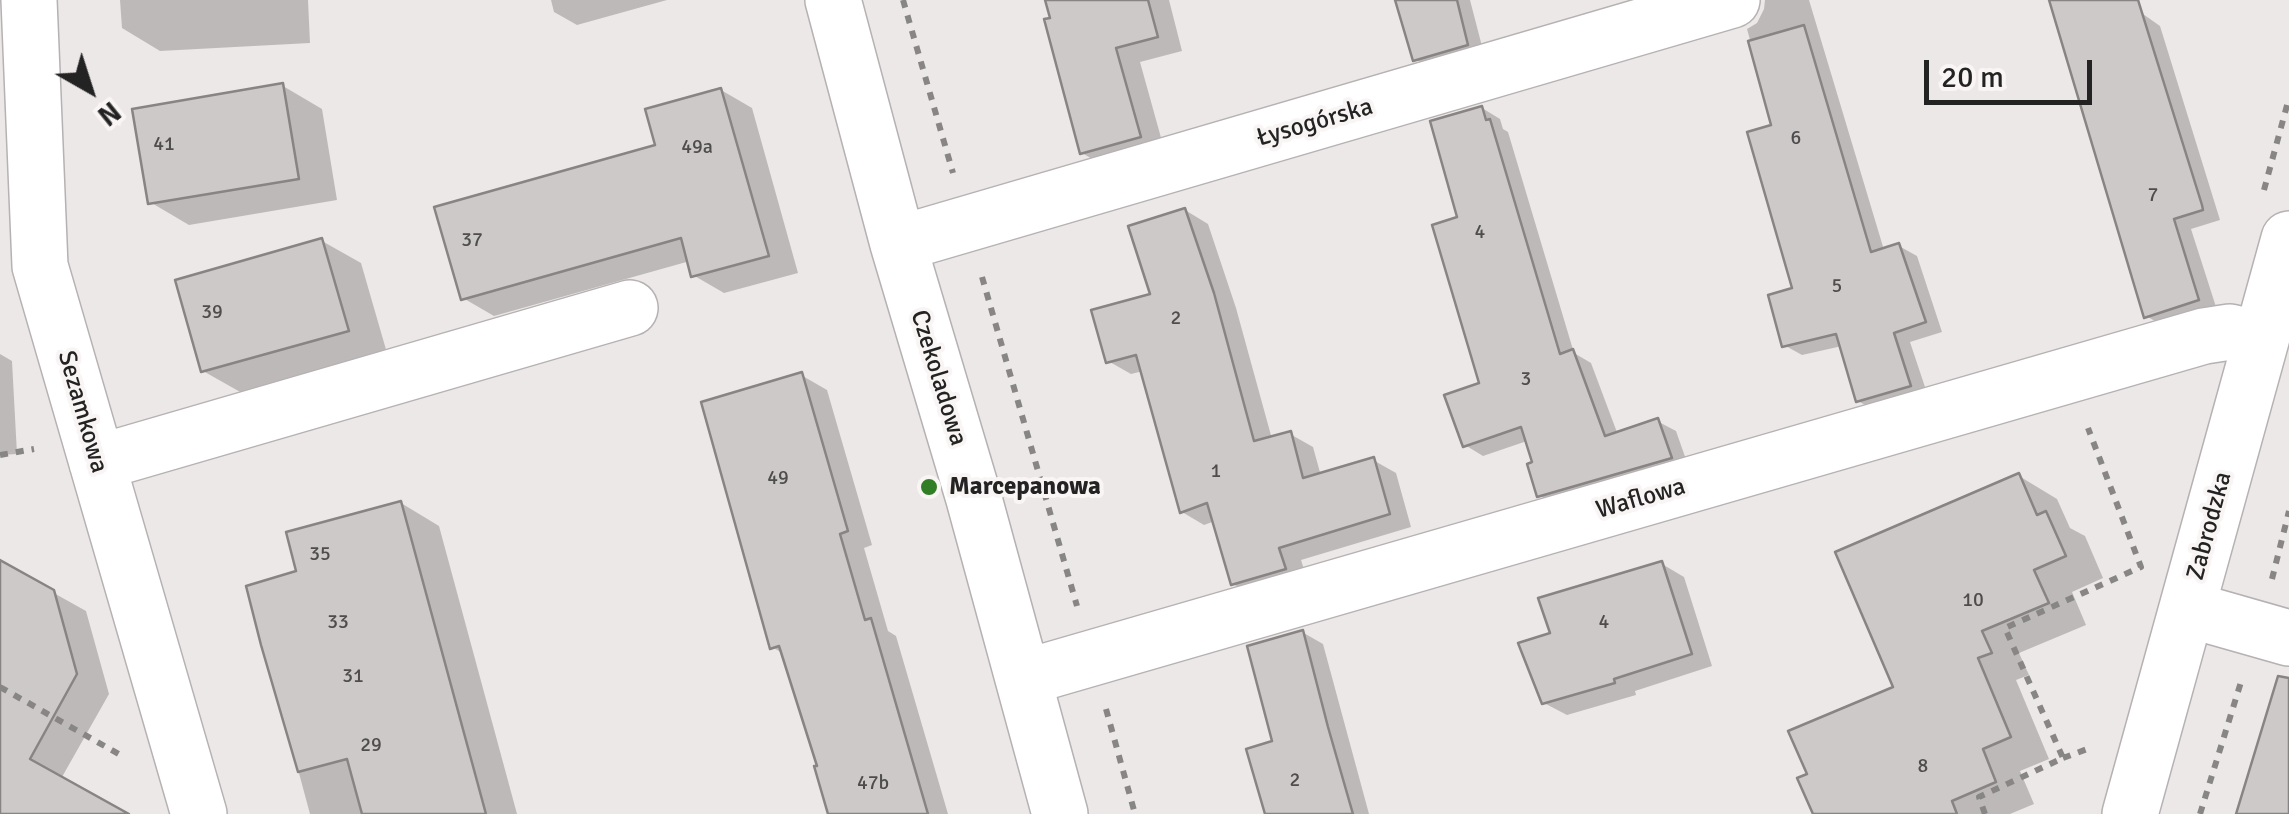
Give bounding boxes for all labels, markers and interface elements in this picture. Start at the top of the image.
north arrow [40,40,140,140]
scale bar [1929,40,2096,102]
text: 20 m [1941,59,2004,96]
street label: Łysogórska [1254,92,1376,154]
text: N [91,94,127,133]
house number: 6 [1791,127,1801,151]
house number: 41 [153,133,175,157]
house number: 49a [681,136,713,160]
house number: 7 [2148,184,2158,208]
house number: 4 [1475,221,1485,245]
house number: 37 [461,229,483,253]
house number: 5 [1832,275,1842,299]
house number: 39 [201,301,223,325]
street label: Czekoladowa [903,307,973,449]
house number: 2 [1171,307,1181,331]
street label: Sezamkowa [50,348,114,476]
house number: 3 [1521,368,1531,392]
house number: 1 [1211,460,1221,484]
house number: 49 [767,467,789,491]
street label: Zabrodzka [2181,469,2239,583]
place label: Marcepanowa [949,472,1101,502]
street label: Waflowa [1593,472,1689,526]
marker: Marcepanowa [918,476,940,498]
house number: 35 [309,543,331,567]
house number: 10 [1962,589,1984,613]
house number: 33 [327,611,349,635]
house number: 4 [1599,611,1609,635]
house number: 31 [342,665,364,689]
house number: 29 [360,734,382,758]
house number: 8 [1918,755,1928,779]
house number: 2 [1290,769,1300,793]
house number: 47b [857,772,889,796]

